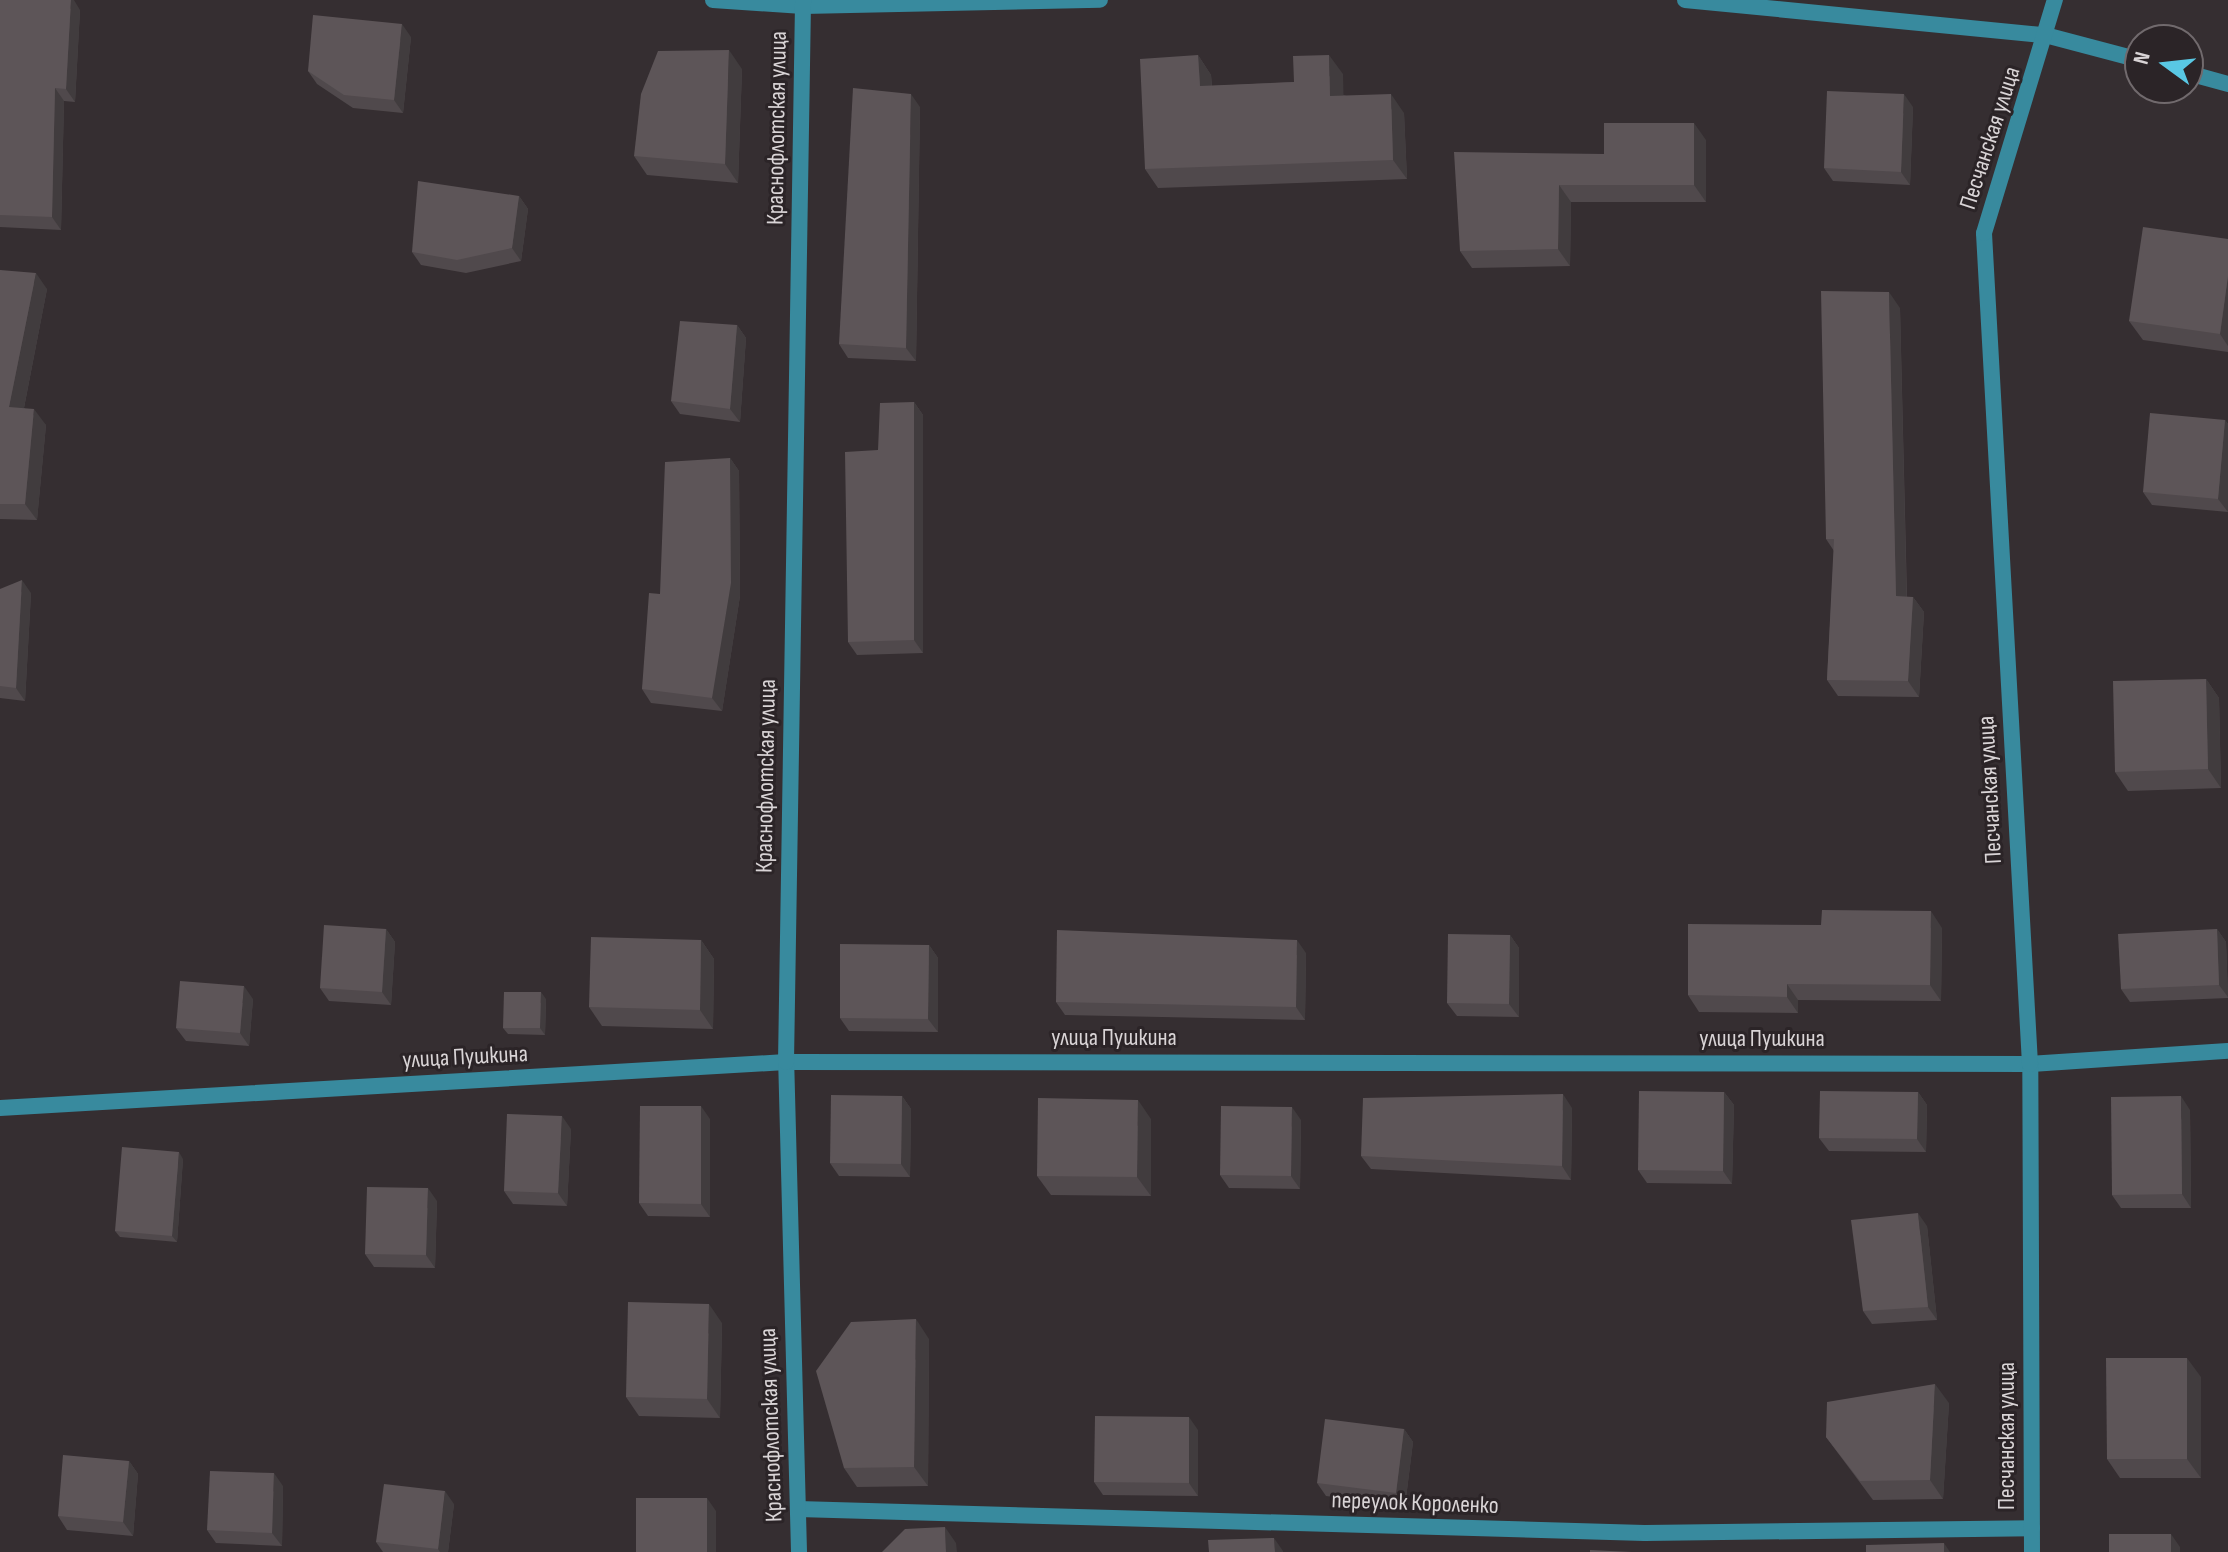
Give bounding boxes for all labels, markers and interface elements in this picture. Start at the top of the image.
north arrow [2124,24,2204,104]
street label: Краснофлотская улица [761,31,793,225]
text: N [2128,49,2157,67]
street label: Песчанская улица [1953,63,2027,213]
street label: Краснофлотская улица [750,679,782,873]
street label: Песчанская улица [1972,715,2008,865]
street label: улица Пушкина [1051,1024,1177,1052]
street label: улица Пушкина [1699,1025,1825,1053]
street label: улица Пушкина [402,1039,528,1075]
street label: Краснофлотская улица [753,1328,789,1522]
street label: Песчанская улица [1993,1362,2021,1510]
street label: переулок Короленко [1331,1486,1499,1520]

